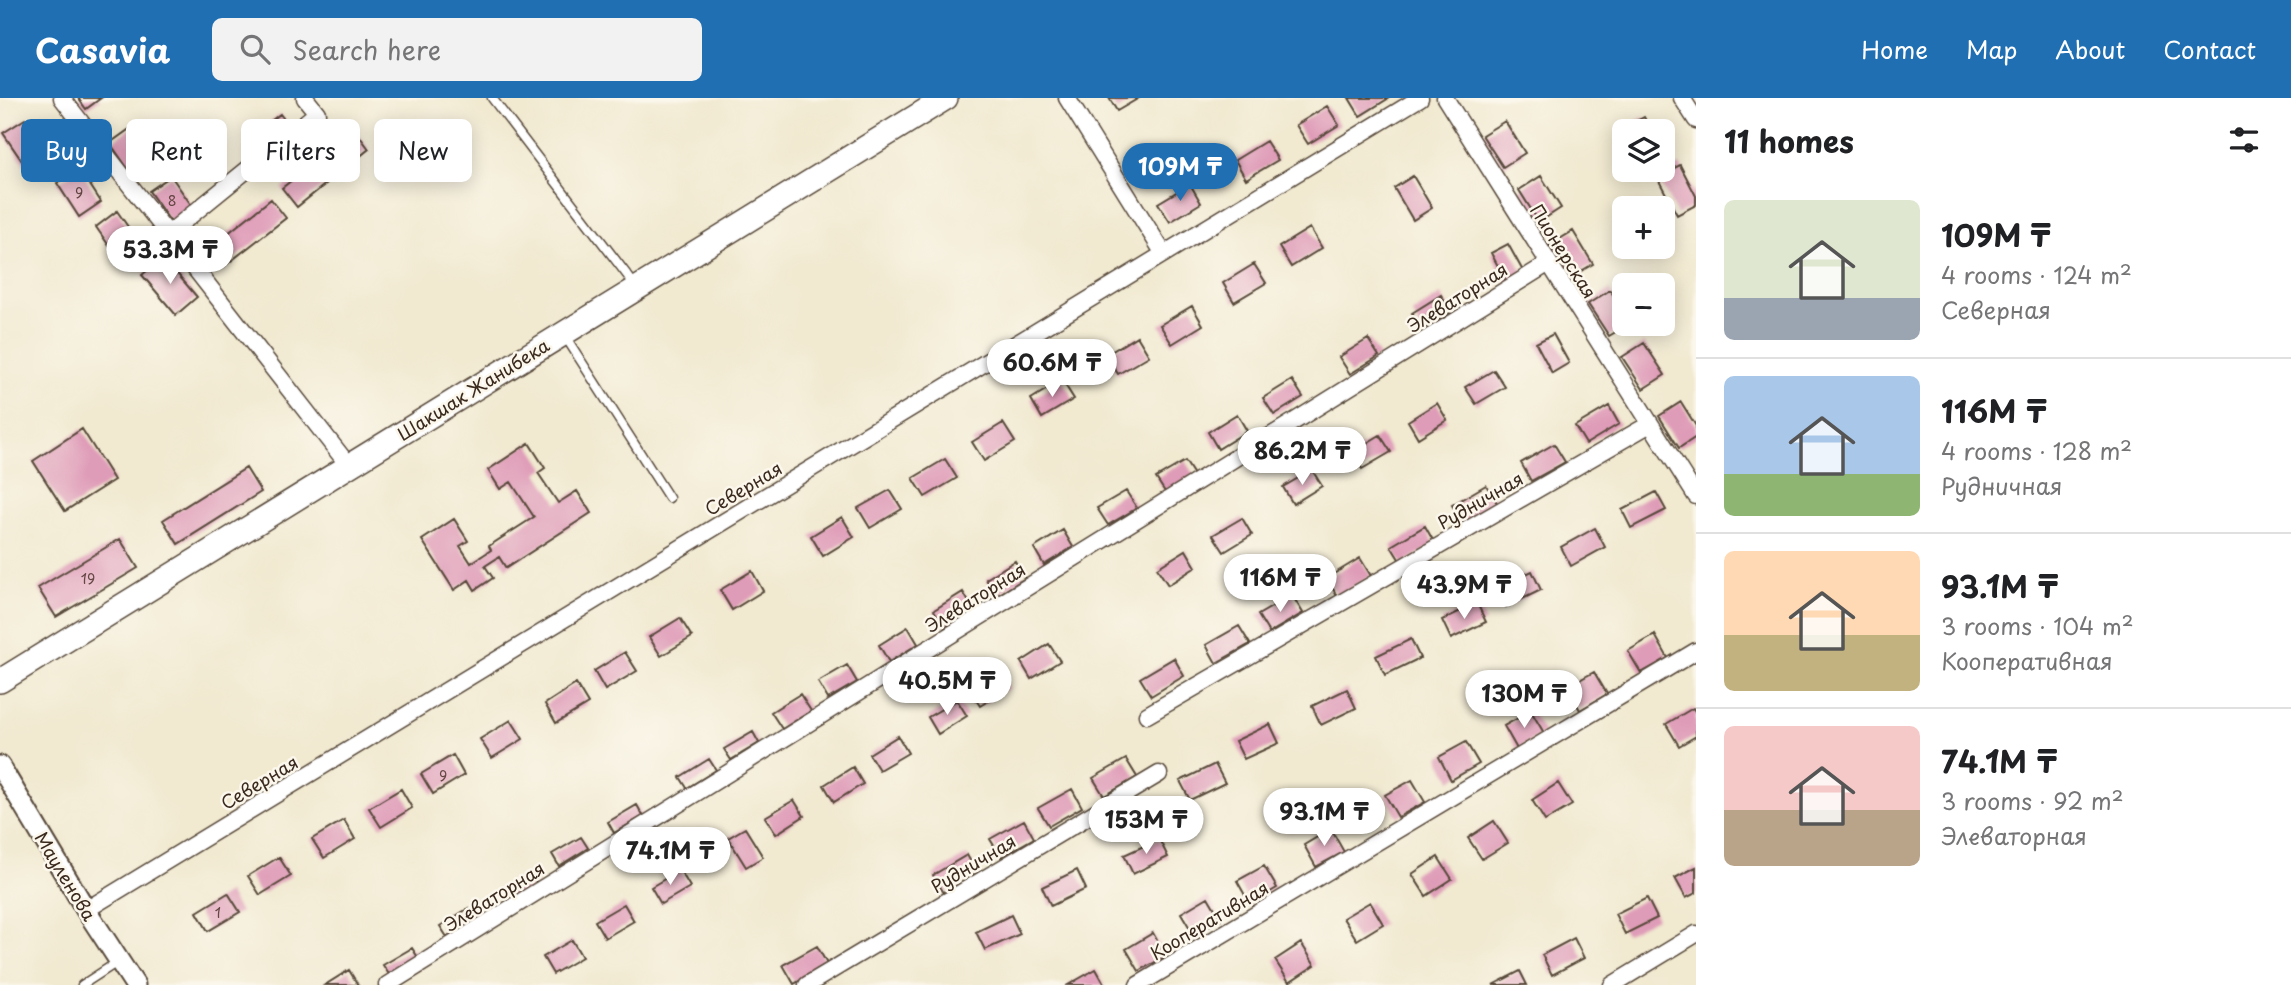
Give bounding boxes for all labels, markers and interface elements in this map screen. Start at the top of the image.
search box [212,18,702,81]
text: Casavia [35,24,170,74]
icon: search [236,30,274,68]
text: Search here [292,30,441,69]
text: Home [1861,31,1928,67]
text: Map [1966,31,2017,67]
text: About [2055,31,2125,67]
text: Contact [2163,31,2256,67]
text: 11 homes [1724,118,1854,163]
chip: Buy [21,119,112,182]
chip: Rent [126,119,227,182]
chip: Filters [241,119,360,182]
chip: New [374,119,472,182]
map controls [1612,119,1675,336]
button: layers [1612,119,1675,182]
icon: filters [2225,121,2263,159]
pin: 109M ₸ [1123,144,1237,203]
text: 109M ₸ [1138,148,1222,183]
house number: 9 [75,182,83,203]
house number: 8 [168,190,176,211]
button: + [1612,196,1675,259]
street label: Пионерская [1524,199,1604,303]
text: 109M ₸ [1941,212,2050,257]
pin: 53.3M ₸ [105,226,235,286]
icon: home [1780,228,1864,312]
text: 53.3M ₸ [122,231,218,266]
street label: Элеваторная [1401,255,1513,339]
text: 4 rooms · 124 m² [1941,257,2132,292]
button: − [1612,273,1675,336]
text: Северная [1941,292,2051,327]
street label: Шакшак Жанибека [392,331,555,447]
pin: 60.6M ₸ [987,340,1117,399]
text: 60.6M ₸ [1003,344,1101,379]
text: 116M ₸ [1941,388,2046,433]
icon: home [1780,404,1864,488]
pin: 86.2M ₸ [1237,428,1367,487]
text: 86.2M ₸ [1254,432,1350,467]
text: 4 rooms · 128 m² [1941,433,2132,468]
street label: Северная [699,454,787,522]
street label: Рудничная [1432,465,1528,535]
text: Рудничная [1941,468,2063,503]
pin: 116M ₸ [1223,554,1337,614]
street label: Элеваторная [919,555,1031,639]
text: 116M ₸ [1240,559,1320,594]
pin: 43.9M ₸ [1399,561,1529,621]
text: 93.1M ₸ [1941,563,2058,608]
text: 43.9M ₸ [1417,566,1511,601]
house number: 19 [81,568,95,589]
icon: home [1780,579,1864,663]
text: 3 rooms · 104 m² [1941,608,2134,643]
text: Кооперативная [1941,643,2113,678]
pin: 40.5M ₸ [882,658,1012,717]
text: 40.5M ₸ [899,662,995,697]
pin: 130M ₸ [1467,670,1581,730]
text: 130M ₸ [1481,675,1567,710]
text: 74.1M ₸ [1941,738,2057,783]
street label: Северная [215,748,303,816]
icon: home [1780,754,1864,838]
house number: 9 [439,765,447,786]
text: 3 rooms · 92 m² [1941,783,2124,818]
pin: 93.1M ₸ [1259,788,1389,848]
text: 93.1M ₸ [1279,793,1369,828]
pin: 153M ₸ [1089,796,1203,856]
text: 153M ₸ [1105,801,1187,836]
text: Элеваторная [1941,818,2087,853]
street label: Мауленова [29,826,104,926]
street label: Рудничная [925,827,1021,899]
pin: 74.1M ₸ [605,828,735,887]
text: 74.1M ₸ [626,832,714,867]
street label: Элеваторная [438,854,550,938]
street label: Кооперативная [1144,874,1274,966]
house number: 1 [215,902,221,923]

